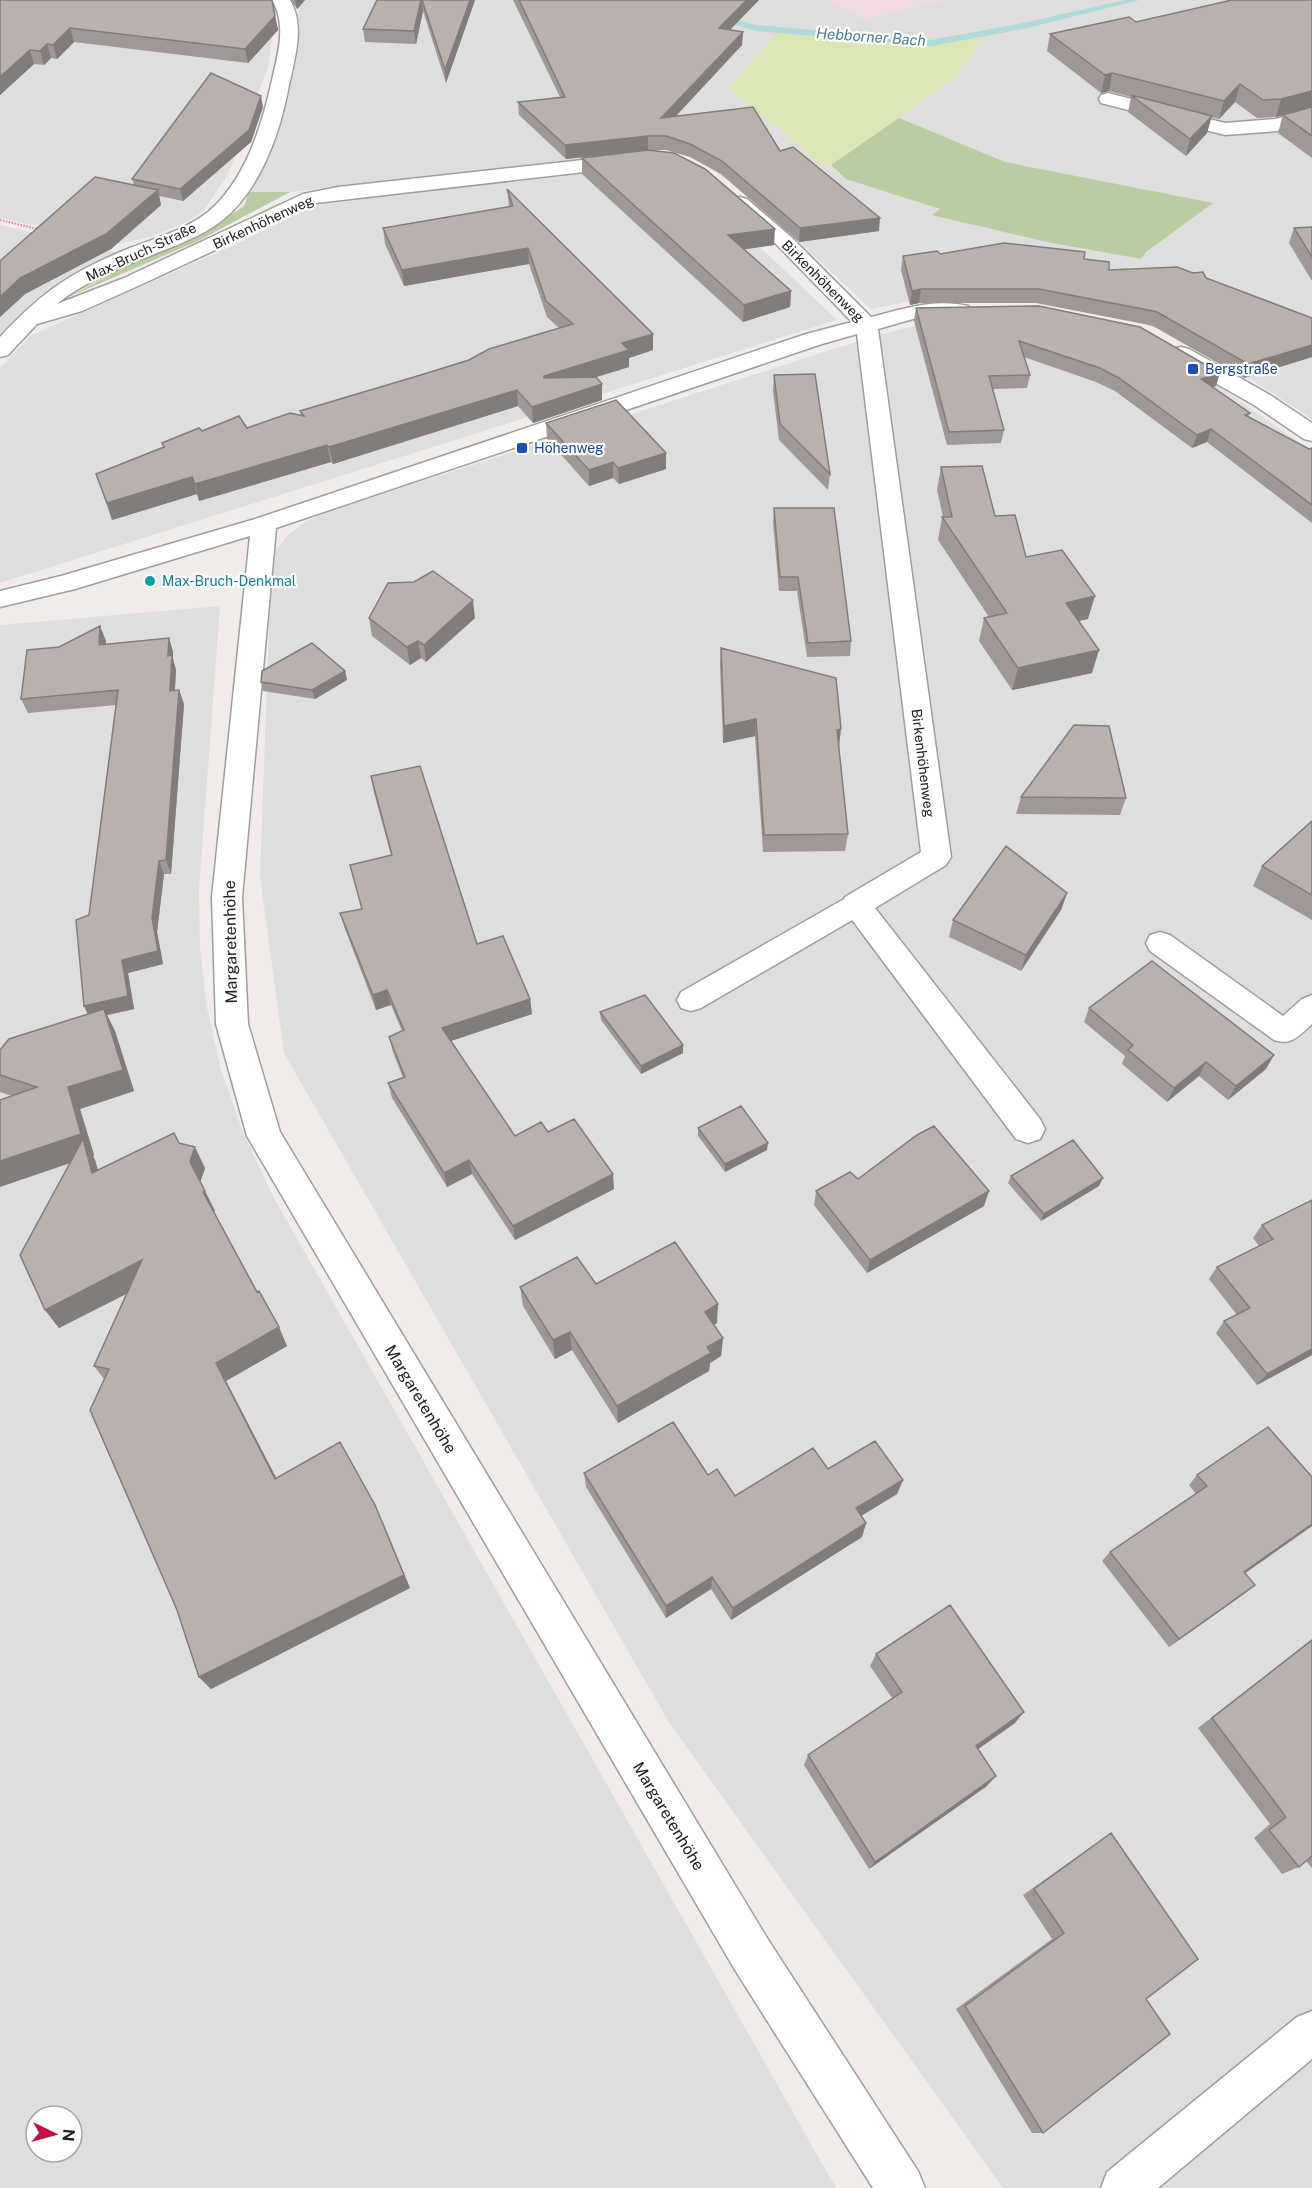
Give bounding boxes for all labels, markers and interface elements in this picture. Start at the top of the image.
water label: Hebborner Bach [816,24,927,49]
street label: Birkenhöhenweg [210,192,316,252]
street label: Max-Bruch-Straße [83,219,199,285]
street label: Birkenhöhenweg [779,237,867,325]
place label: Bergstraße [1205,361,1278,377]
marker: Bergstraße [1186,362,1200,376]
place label: Höhenweg [534,440,604,456]
marker: Höhenweg [515,441,529,455]
place label: Max-Bruch-Denkmal [162,573,296,589]
marker: Max-Bruch-Denkmal [143,574,157,588]
street label: Birkenhöhenweg [908,708,938,818]
street label: Margaretenhöhe [220,880,241,1004]
street label: Margaretenhöhe [381,1342,460,1457]
street label: Margaretenhöhe [629,1759,708,1874]
north arrow [24,2104,84,2164]
text: N [58,2128,78,2142]

